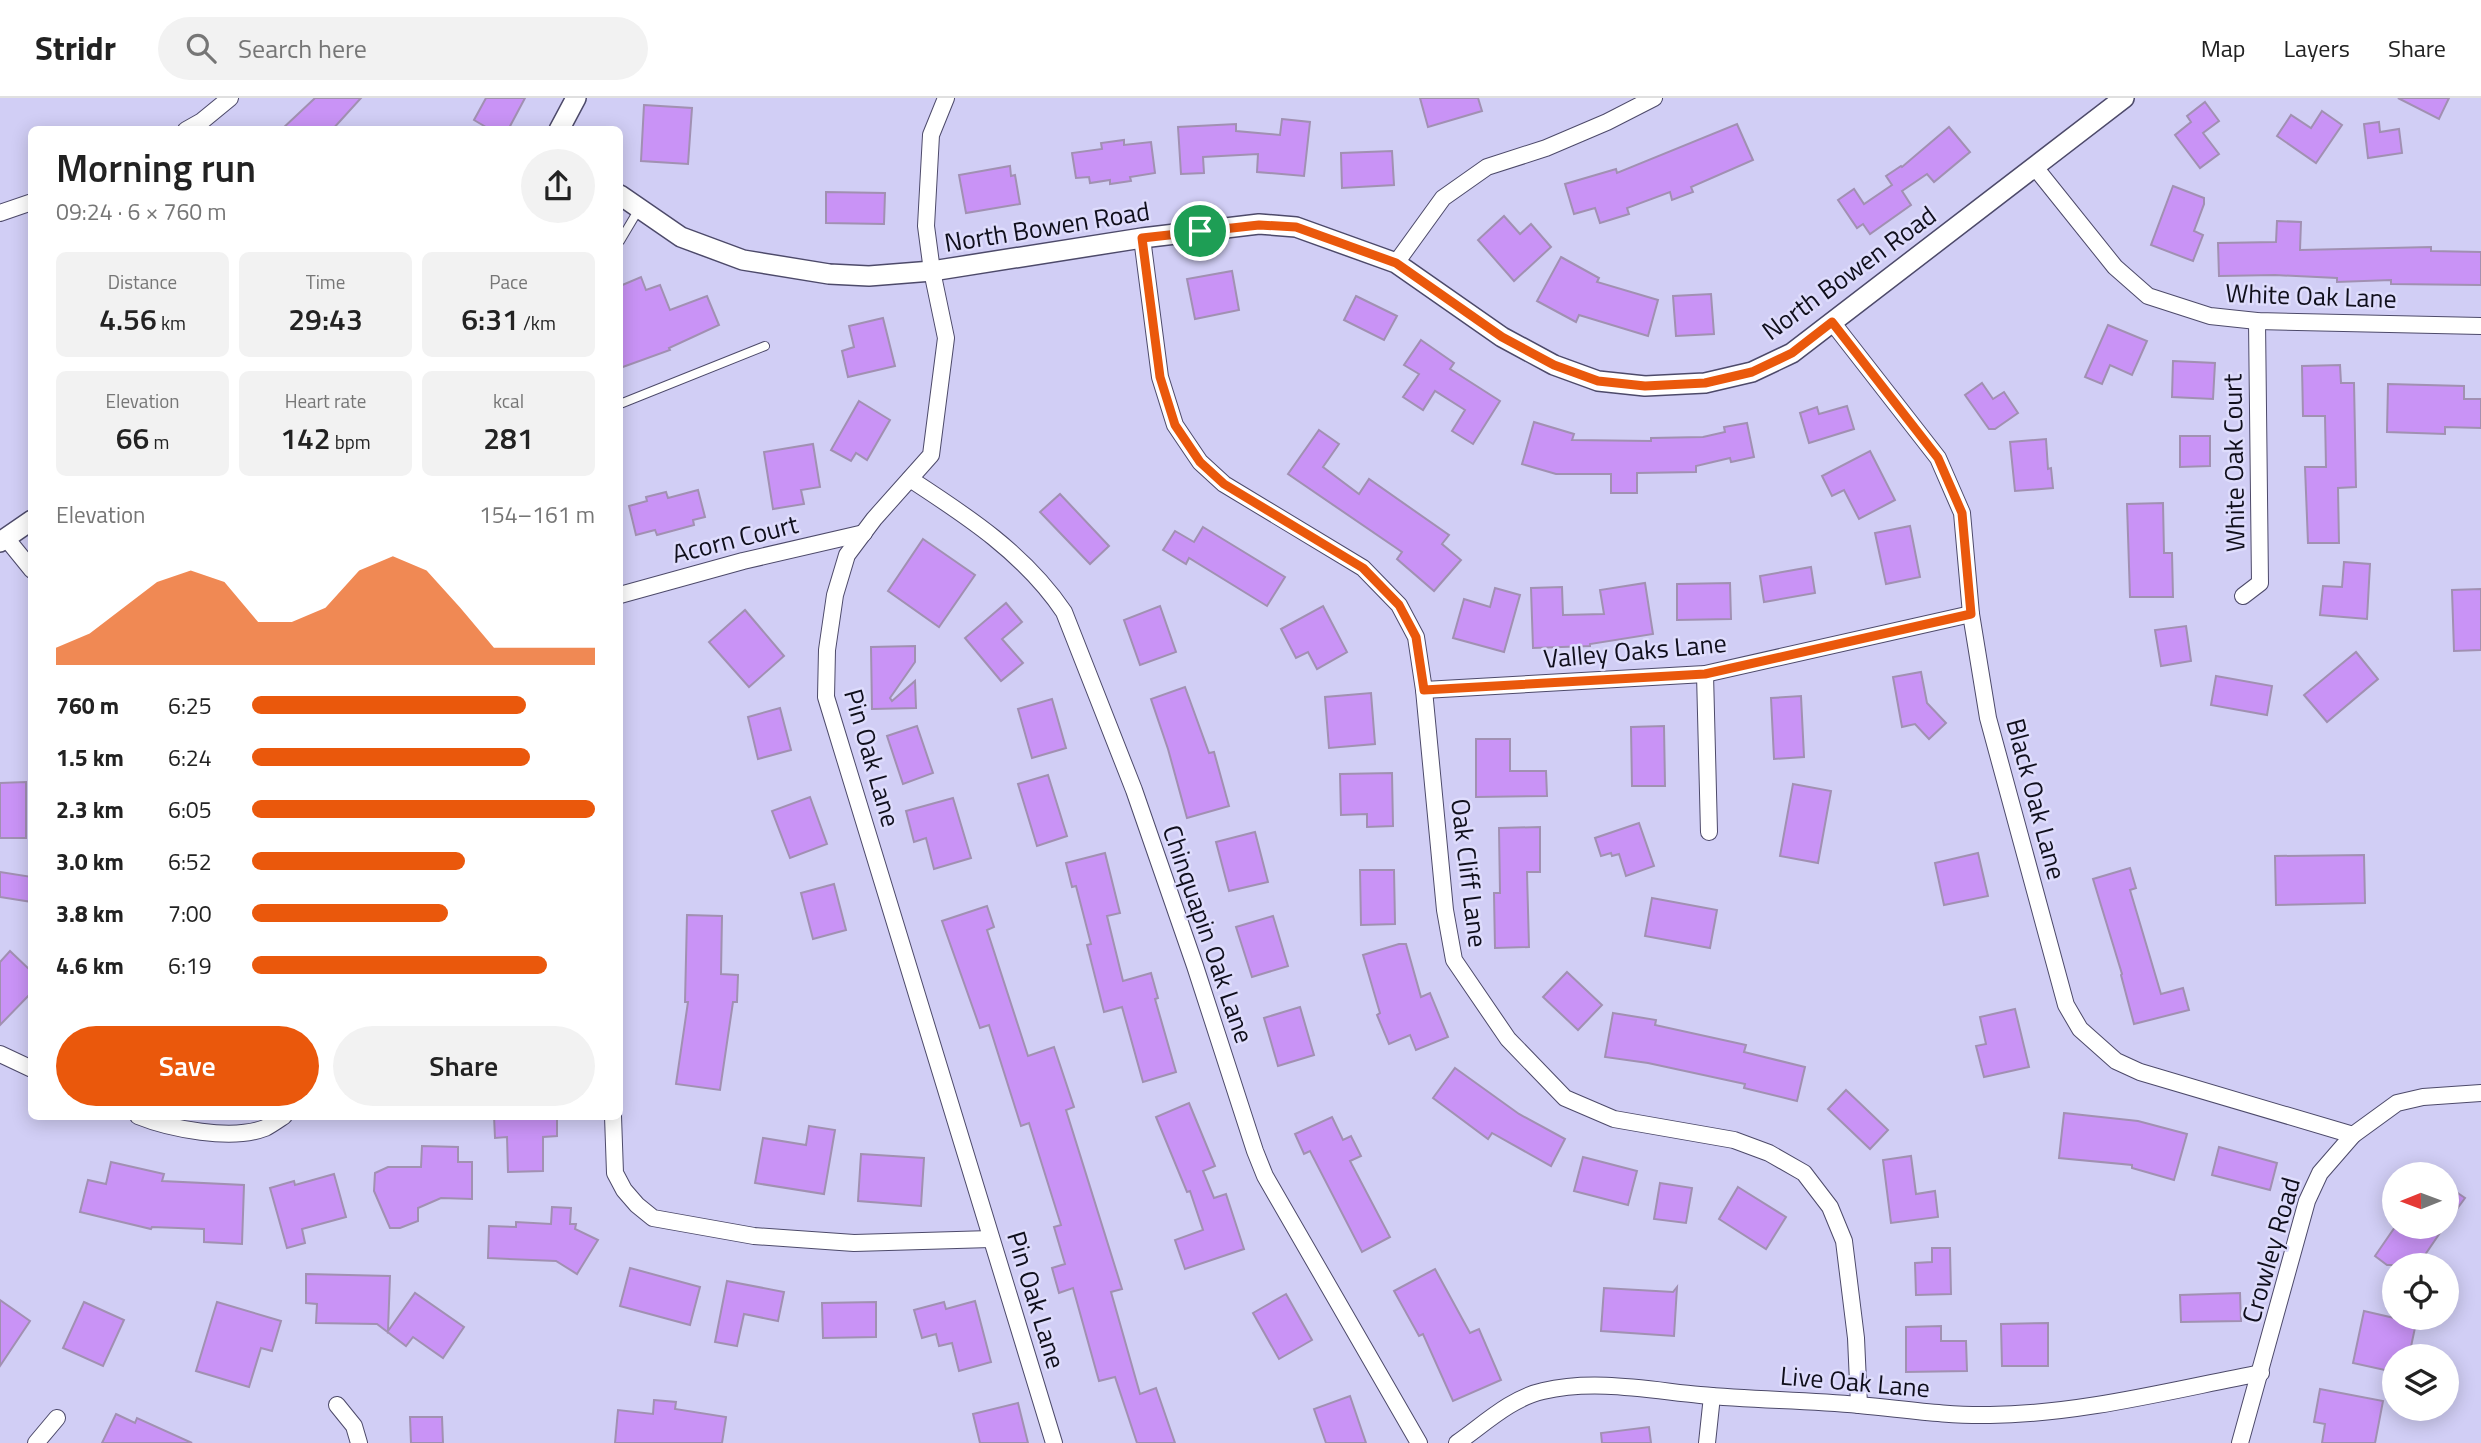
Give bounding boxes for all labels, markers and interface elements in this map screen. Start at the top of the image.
search box [158,17,648,80]
text: Stridr [35,23,116,73]
icon: search [182,29,220,67]
text: Search here [238,29,367,68]
text: Map [2201,30,2246,66]
text: Layers [2284,30,2350,66]
text: Share [2388,30,2446,66]
text: Morning run [56,139,256,197]
button: share [521,149,595,223]
street label: North Bowen Road [941,191,1152,262]
text: 09:24 · 6 × 760 m [56,194,226,229]
street label: North Bowen Road [1753,196,1944,349]
pin [1170,201,1230,261]
icon: arrive [1181,212,1219,250]
text: Distance [108,267,177,296]
text: Time [306,267,345,296]
text: Pace [489,267,528,296]
street label: White Oak Lane [2225,273,2397,318]
text: 4.56 [99,296,157,342]
text: 29:43 [288,296,363,342]
text: 6:31 [461,296,519,342]
text: km [157,308,186,337]
text: /km [519,308,556,337]
street label: White Oak Court [2212,373,2255,553]
text: Elevation [106,386,179,415]
text: Heart rate [285,386,366,415]
text: kcal [493,386,524,415]
text: 66 [116,415,149,461]
text: 142 [280,415,331,461]
text: 281 [483,415,534,461]
text: m [149,427,169,456]
text: bpm [331,427,371,456]
text: Elevation [56,497,145,532]
text: 154–161 m [479,497,595,532]
street label: Acorn Court [668,504,802,573]
street label: Valley Oaks Lane [1542,623,1728,678]
street label: Pin Oak Lane [834,684,911,831]
text: 760 m [56,688,119,723]
text: 6:25 [168,688,212,723]
street label: Black Oak Lane [1996,714,2077,884]
text: 1.5 km [56,740,124,775]
text: 6:24 [168,740,212,775]
text: 2.3 km [56,792,124,827]
text: 6:05 [168,792,212,827]
street label: Oak Cliff Lane [1441,796,1498,950]
street label: Chinquapin Oak Lane [1153,820,1264,1048]
text: 3.0 km [56,844,124,879]
text: 6:52 [168,844,212,879]
text: 3.8 km [56,896,124,931]
text: 7:00 [168,896,212,931]
text: 4.6 km [56,948,124,983]
text: 6:19 [168,948,212,983]
button: Save [56,1026,319,1106]
button: Share [333,1026,595,1106]
north arrow [2382,1162,2459,1239]
map controls [2382,1162,2459,1421]
street label: Crowley Road [2231,1173,2310,1327]
street label: Pin Oak Lane [997,1226,1076,1373]
button: locate [2382,1253,2459,1330]
button: layers [2382,1344,2459,1421]
street label: Live Oak Lane [1779,1356,1932,1407]

